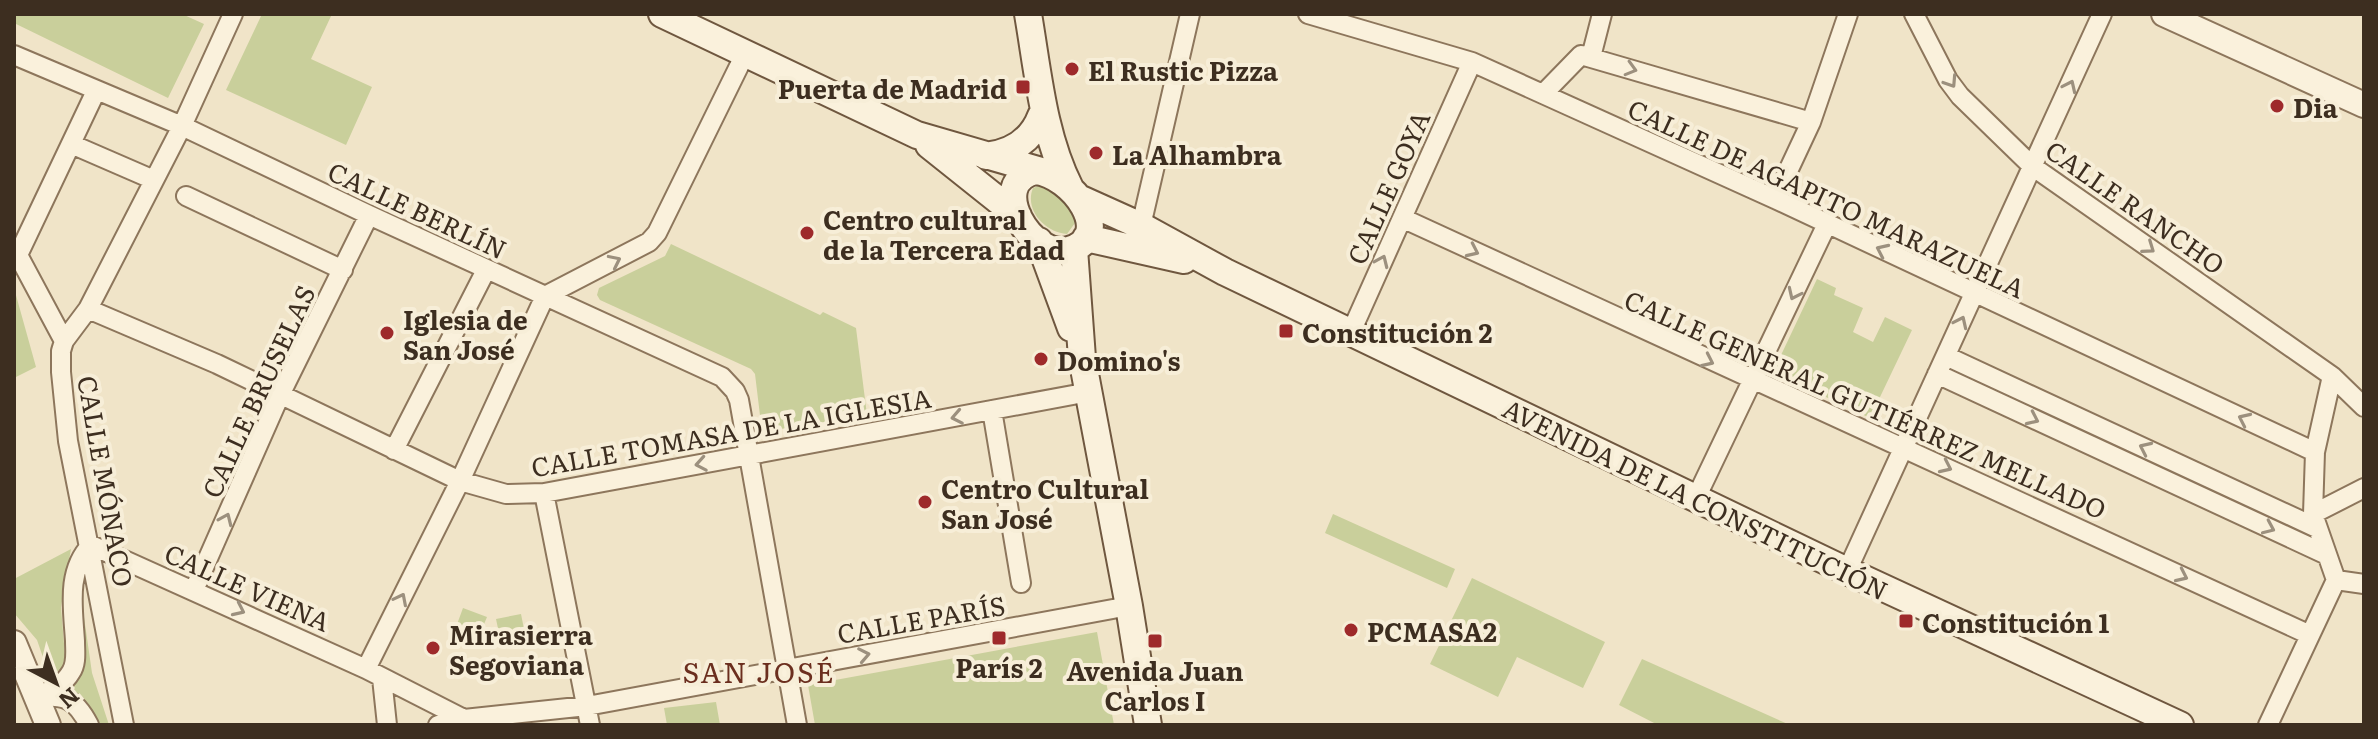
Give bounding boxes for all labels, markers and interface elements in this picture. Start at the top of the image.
place label: El Rustic Pizza [1088,50,1278,89]
marker: El Rustic Pizza [1063,60,1081,78]
one-way arrow [1624,60,1637,76]
place label: Puerta de Madrid [778,68,1007,107]
one-way arrow [1942,74,1957,88]
marker: Puerta de Madrid [1014,78,1032,96]
one-way arrow [2060,79,2076,94]
place label: Dia [2293,87,2338,126]
street label: CALLE DE AGAPITO MARAZUELA [1622,88,2032,306]
marker: Dia [2268,97,2286,115]
street label: CALLE GOYA [1336,104,1438,270]
street label: CALLE RANCHO [2038,130,2234,282]
place label: La Alhambra [1112,134,1282,173]
marker: La Alhambra [1087,144,1105,162]
street label: CALLE BERLÍN [322,151,514,267]
place label: Centro cultural de la Tercera Edad [823,199,1065,268]
marker: Centro cultural de la Tercera Edad [798,224,816,242]
one-way arrow [2141,238,2155,253]
one-way arrow [1464,241,1479,257]
one-way arrow [1875,244,1890,260]
one-way arrow [607,255,622,271]
one-way arrow [1373,255,1389,269]
street label: CALLE BRUSELAS [191,278,323,504]
street label: CALLE GENERAL GUTIÉRREZ MELLADO [1619,279,2113,527]
one-way arrow [1788,286,1804,301]
place label: Iglesia de San José [403,299,528,368]
place label: Constitución 2 [1302,312,1492,351]
one-way arrow [1951,316,1967,330]
marker: Constitución 2 [1277,322,1295,340]
marker: Iglesia de San José [378,324,396,342]
place label: Domino's [1057,340,1181,379]
marker: Domino's [1032,350,1050,368]
one-way arrow [1700,351,1715,367]
street label: CALLE MÓNACO [69,372,145,590]
street label: CALLE TOMASA DE LA IGLESIA [528,377,934,485]
street label: AVENIDA DE LA CONSTITUCIÓN [1497,387,1895,609]
one-way arrow [951,408,964,425]
one-way arrow [2025,410,2039,426]
one-way arrow [2238,413,2253,429]
one-way arrow [2138,442,2153,458]
one-way arrow [695,454,708,471]
one-way arrow [1937,457,1952,473]
place label: Centro Cultural San José [941,468,1149,537]
marker: Centro Cultural San José [916,493,934,511]
one-way arrow [216,512,232,527]
one-way arrow [2261,518,2276,534]
street label: CALLE VIENA [159,532,337,640]
one-way arrow [2173,566,2188,582]
street label: CALLE PARÍS [834,584,1008,652]
one-way arrow [391,592,406,607]
one-way arrow [231,600,245,616]
place label: Constitución 1 [1922,602,2109,641]
place label: PCMASA2 [1367,611,1497,650]
marker: Constitución 1 [1897,612,1915,630]
place label: Mirasierra Segoviana [449,614,593,683]
marker: PCMASA2 [1342,621,1360,639]
marker: París 2 [990,629,1008,647]
marker: Avenida Juan Carlos I [1146,632,1164,650]
marker: Mirasierra Segoviana [424,639,442,657]
north arrow [16,643,96,723]
one-way arrow [857,647,871,664]
place label: París 2 [955,647,1043,686]
district label: SAN JOSÉ [682,650,836,692]
place label: Avenida Juan Carlos I [1067,650,1243,719]
text: N [52,681,88,718]

